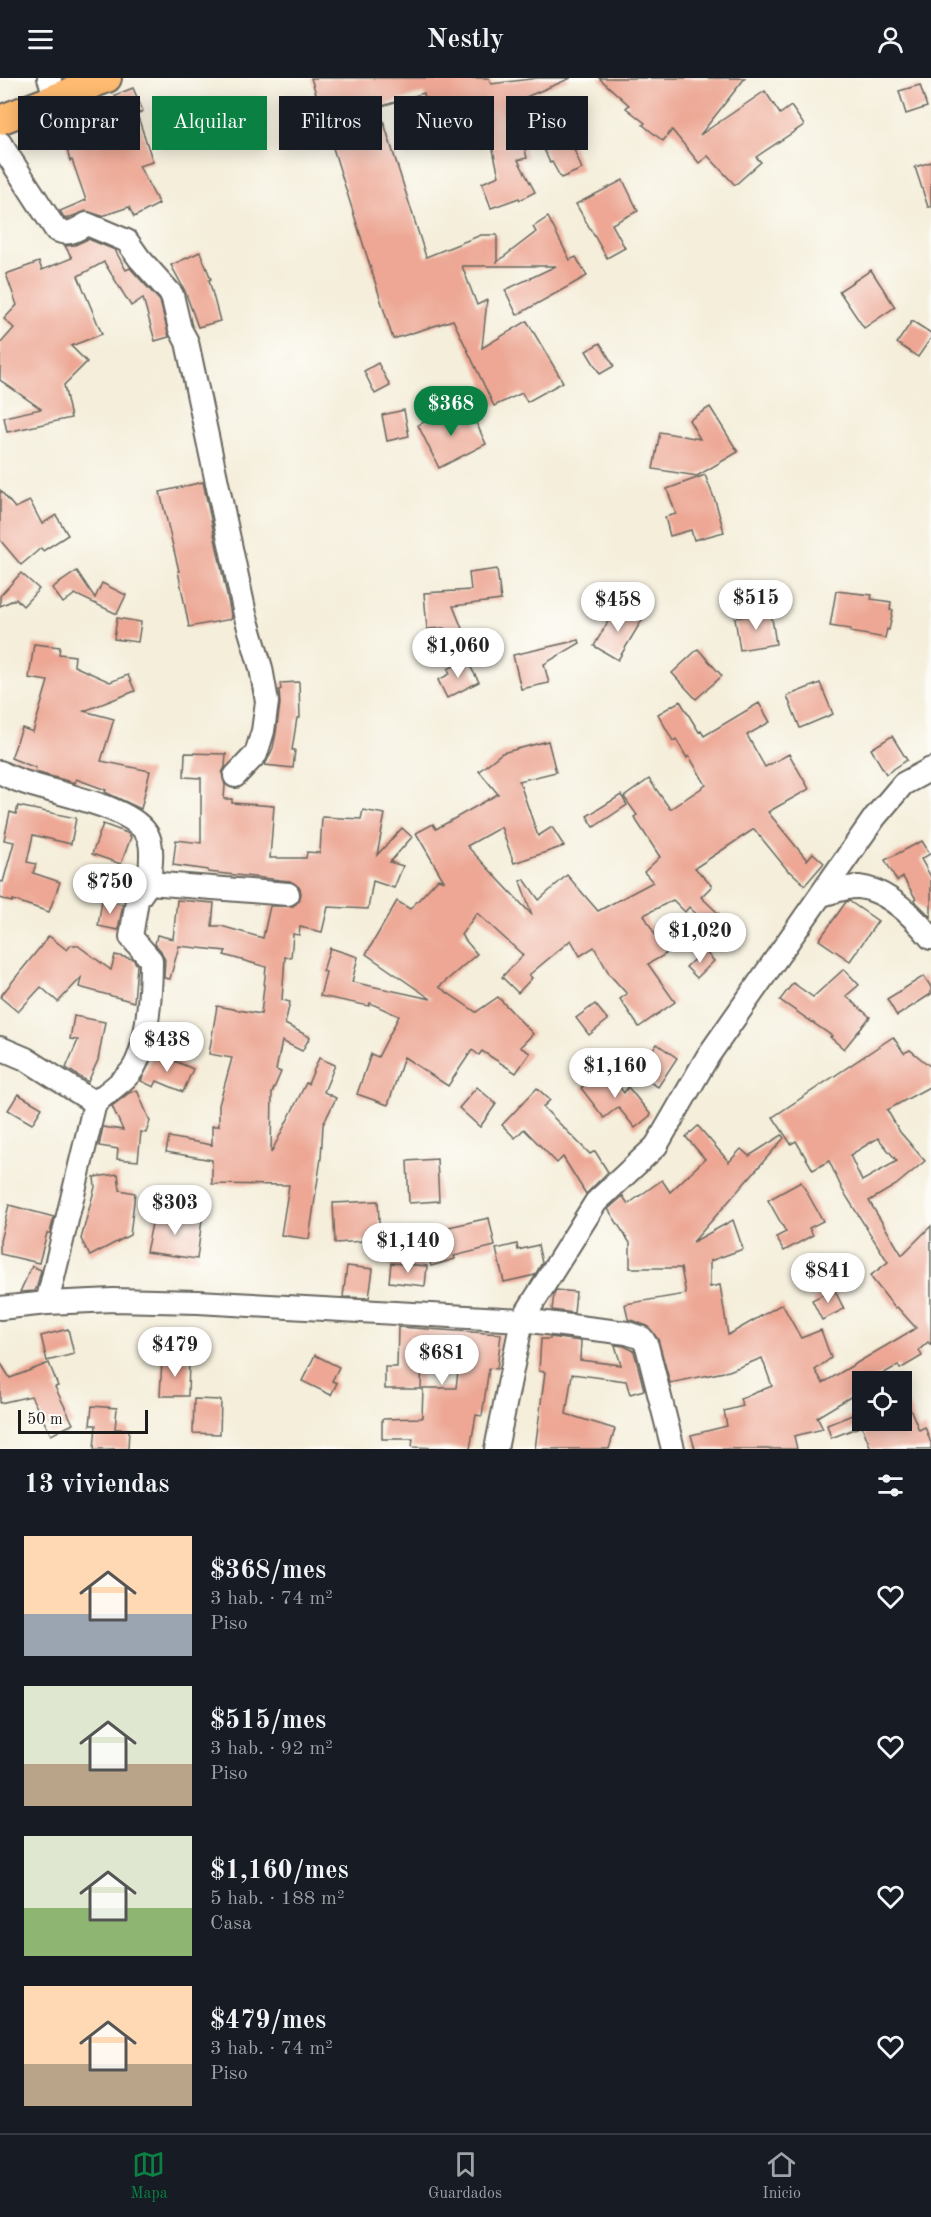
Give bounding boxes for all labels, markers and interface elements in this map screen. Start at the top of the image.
icon: menu [24,23,57,56]
icon: person [874,23,907,56]
text: Nestly [427,26,504,53]
chip: Comprar [18,96,140,150]
chip: Alquilar [152,96,267,150]
chip: Filtros [279,96,382,150]
chip: Nuevo [394,96,494,150]
chip: Piso [506,96,588,150]
pin: $368 [415,386,487,437]
text: $368 [428,395,474,415]
pin: $515 [720,580,792,631]
pin: $458 [582,582,654,633]
text: $515 [733,589,779,609]
text: $458 [595,591,641,611]
pin: $1,060 [409,628,507,679]
text: $1,060 [426,637,490,657]
pin: $750 [74,864,146,915]
text: $750 [87,873,133,893]
pin: $1,020 [651,913,749,964]
text: $1,020 [668,922,732,942]
pin: $438 [131,1022,203,1073]
text: $438 [144,1031,190,1051]
pin: $1,160 [566,1048,664,1099]
text: $1,160 [583,1057,647,1077]
pin: $303 [139,1185,211,1236]
text: $303 [152,1194,198,1214]
pin: $1,140 [359,1223,457,1274]
text: $1,140 [376,1232,440,1252]
pin: $841 [792,1253,864,1304]
text: $841 [805,1262,851,1282]
pin: $479 [139,1327,211,1378]
pin: $681 [406,1335,478,1386]
text: $479 [152,1336,198,1356]
text: $681 [419,1344,465,1364]
map controls [852,1371,912,1431]
button: locate [852,1371,912,1431]
scale bar [18,1407,148,1434]
text: 50 m [27,1412,63,1428]
icon: filters [874,1469,907,1502]
text: 13 viviendas [24,1472,170,1498]
text: $368/mes [210,1558,326,1584]
icon: home [72,1560,144,1632]
icon: heart [874,1580,907,1613]
text: 3 hab. · 74 m² [210,1589,333,1609]
text: Piso [210,1614,248,1634]
text: $515/mes [210,1708,326,1734]
icon: home [72,1710,144,1782]
icon: heart [874,1730,907,1763]
text: 3 hab. · 92 m² [210,1739,333,1759]
text: Piso [210,1764,248,1784]
text: $1,160/mes [210,1858,349,1884]
icon: home [72,1860,144,1932]
icon: heart [874,1880,907,1913]
text: 5 hab. · 188 m² [210,1889,344,1909]
text: Casa [210,1914,252,1934]
text: $479/mes [210,2008,326,2034]
icon: home [72,2010,144,2082]
icon: heart [874,2030,907,2063]
text: 3 hab. · 74 m² [210,2039,333,2059]
text: Piso [210,2064,248,2084]
tab: Mapa [130,2148,168,2204]
tab: Guardados [428,2148,502,2204]
tab: Inicio [762,2148,801,2204]

